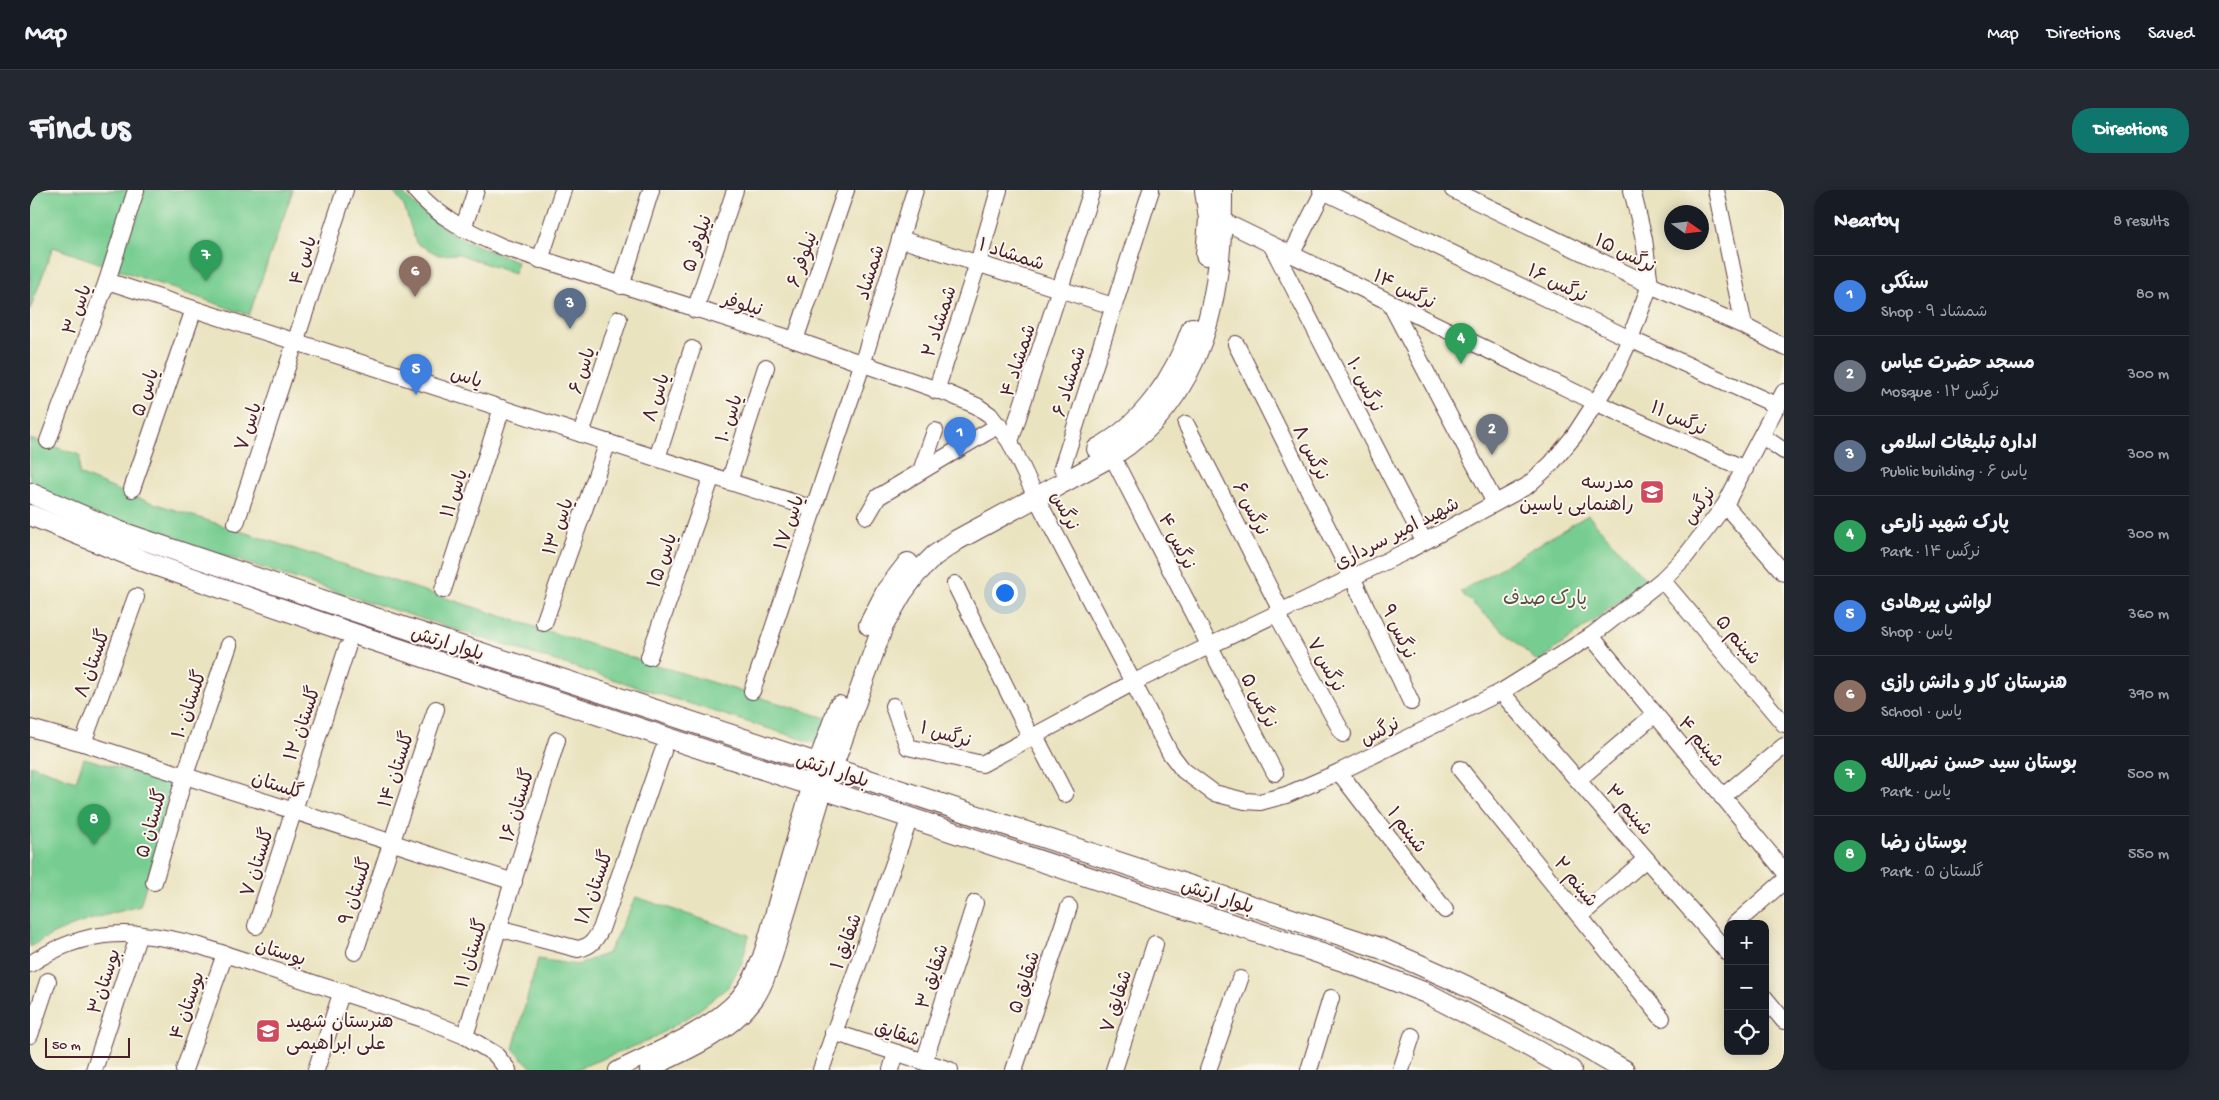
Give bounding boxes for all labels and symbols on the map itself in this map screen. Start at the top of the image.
north arrow [1664,205,1709,250]
street label: نیلوفر ۵ [679,213,719,276]
street label: نیلوفر ۶ [784,229,824,291]
street label: نرگس ۱۵ [1590,229,1660,280]
street label: یاس ۴ [287,233,324,289]
street label: شمشاد ۱ [975,235,1047,278]
pin: 7 [190,240,222,281]
street label: شمشاد [853,243,892,303]
pin: 6 [399,256,431,297]
street label: نرگس ۱۶ [1523,259,1591,309]
street label: نرگس ۱۴ [1369,264,1439,316]
street label: یاس ۳ [60,282,99,339]
street label: شمشاد ۲ [919,283,964,361]
pin: 3 [554,288,586,329]
street label: نیلوفر [717,289,765,323]
street label: شمشاد ۴ [998,322,1043,400]
pin: 4 [1445,323,1477,364]
street label: شمشاد ۶ [1050,344,1093,420]
street label: یاس ۶ [566,345,603,398]
street label: نرگس ۱۰ [1339,353,1388,417]
pin: 5 [400,354,432,395]
street label: یاس [447,363,485,395]
street label: یاس ۵ [128,366,166,420]
street label: یاس ۸ [640,371,677,425]
street label: یاس ۱۰ [713,392,750,446]
street label: نرگس ۱۱ [1646,396,1710,443]
street label: یاس ۷ [232,400,269,454]
pin: 2 [1476,414,1508,455]
pin: 1 [944,417,976,458]
street label: نرگس ۸ [1286,421,1334,485]
street label: یاس ۱۱ [438,467,475,522]
place label: مدرسه راهنمایی یاسین [1519,473,1634,518]
street label: نرگس ۶ [1226,478,1274,540]
school or university icon: مدرسه راهنمایی یاسین [1639,479,1665,505]
street label: نرگس [1678,483,1722,530]
street label: نرگس [1043,487,1084,535]
street label: یاس ۱۷ [771,492,811,554]
street label: شهید امیر سرداری [1331,494,1464,577]
street label: یاس ۱۳ [540,495,581,559]
street label: نرگس ۴ [1151,510,1200,574]
street label: یاس ۱۵ [644,531,684,592]
your location [992,580,1018,606]
park label: پارک صدف [1503,589,1587,612]
street label: نرگس ۹ [1374,601,1421,663]
street label: شبنم ۵ [1709,612,1764,671]
street label: بلوار ارتش [407,623,486,668]
street label: گلستان ۸ [69,626,117,701]
street label: نرگس ۷ [1300,633,1350,697]
street label: گلستان ۱۰ [167,667,214,742]
street label: نرگس ۵ [1233,669,1282,733]
street label: گلستان ۱۲ [279,683,328,764]
street label: نرگس [1356,712,1404,753]
street label: شبنم ۴ [1671,713,1727,773]
street label: نرگس ۱ [917,716,974,755]
street label: گلستان ۱۴ [373,728,421,811]
street label: بلوار ارتش [792,750,871,795]
street label: گلستان [248,766,306,806]
street label: گلستان ۱۶ [495,766,541,846]
street label: شبنم ۳ [1599,781,1656,842]
street label: گلستان ۵ [131,786,174,861]
street label: شبنم ۱ [1380,803,1430,859]
pin: 8 [78,804,110,845]
street label: گلستان ۷ [236,825,281,900]
street label: گلستان ۱۸ [570,847,620,929]
street label: شبنم ۲ [1547,853,1601,913]
street label: گلستان ۹ [334,855,379,929]
street label: بلوار ارتش [1177,876,1256,921]
street label: شقایق ۱ [828,911,869,973]
street label: گلستان ۱۱ [450,916,495,992]
street label: بوستان [252,936,308,973]
street label: شقایق ۳ [913,942,956,1012]
street label: بوستان۳ [85,946,128,1018]
street label: شقایق ۵ [1005,949,1047,1017]
street label: شقایق ۷ [1097,968,1139,1036]
street label: بوستان ۴ [167,969,212,1043]
place label: هنرستان شهید علی ابراهیمی [286,1012,393,1057]
street label: شقایق [871,1017,923,1053]
school or university icon: هنرستان شهید علی ابراهیمی [255,1018,281,1044]
scale bar [45,1035,130,1058]

